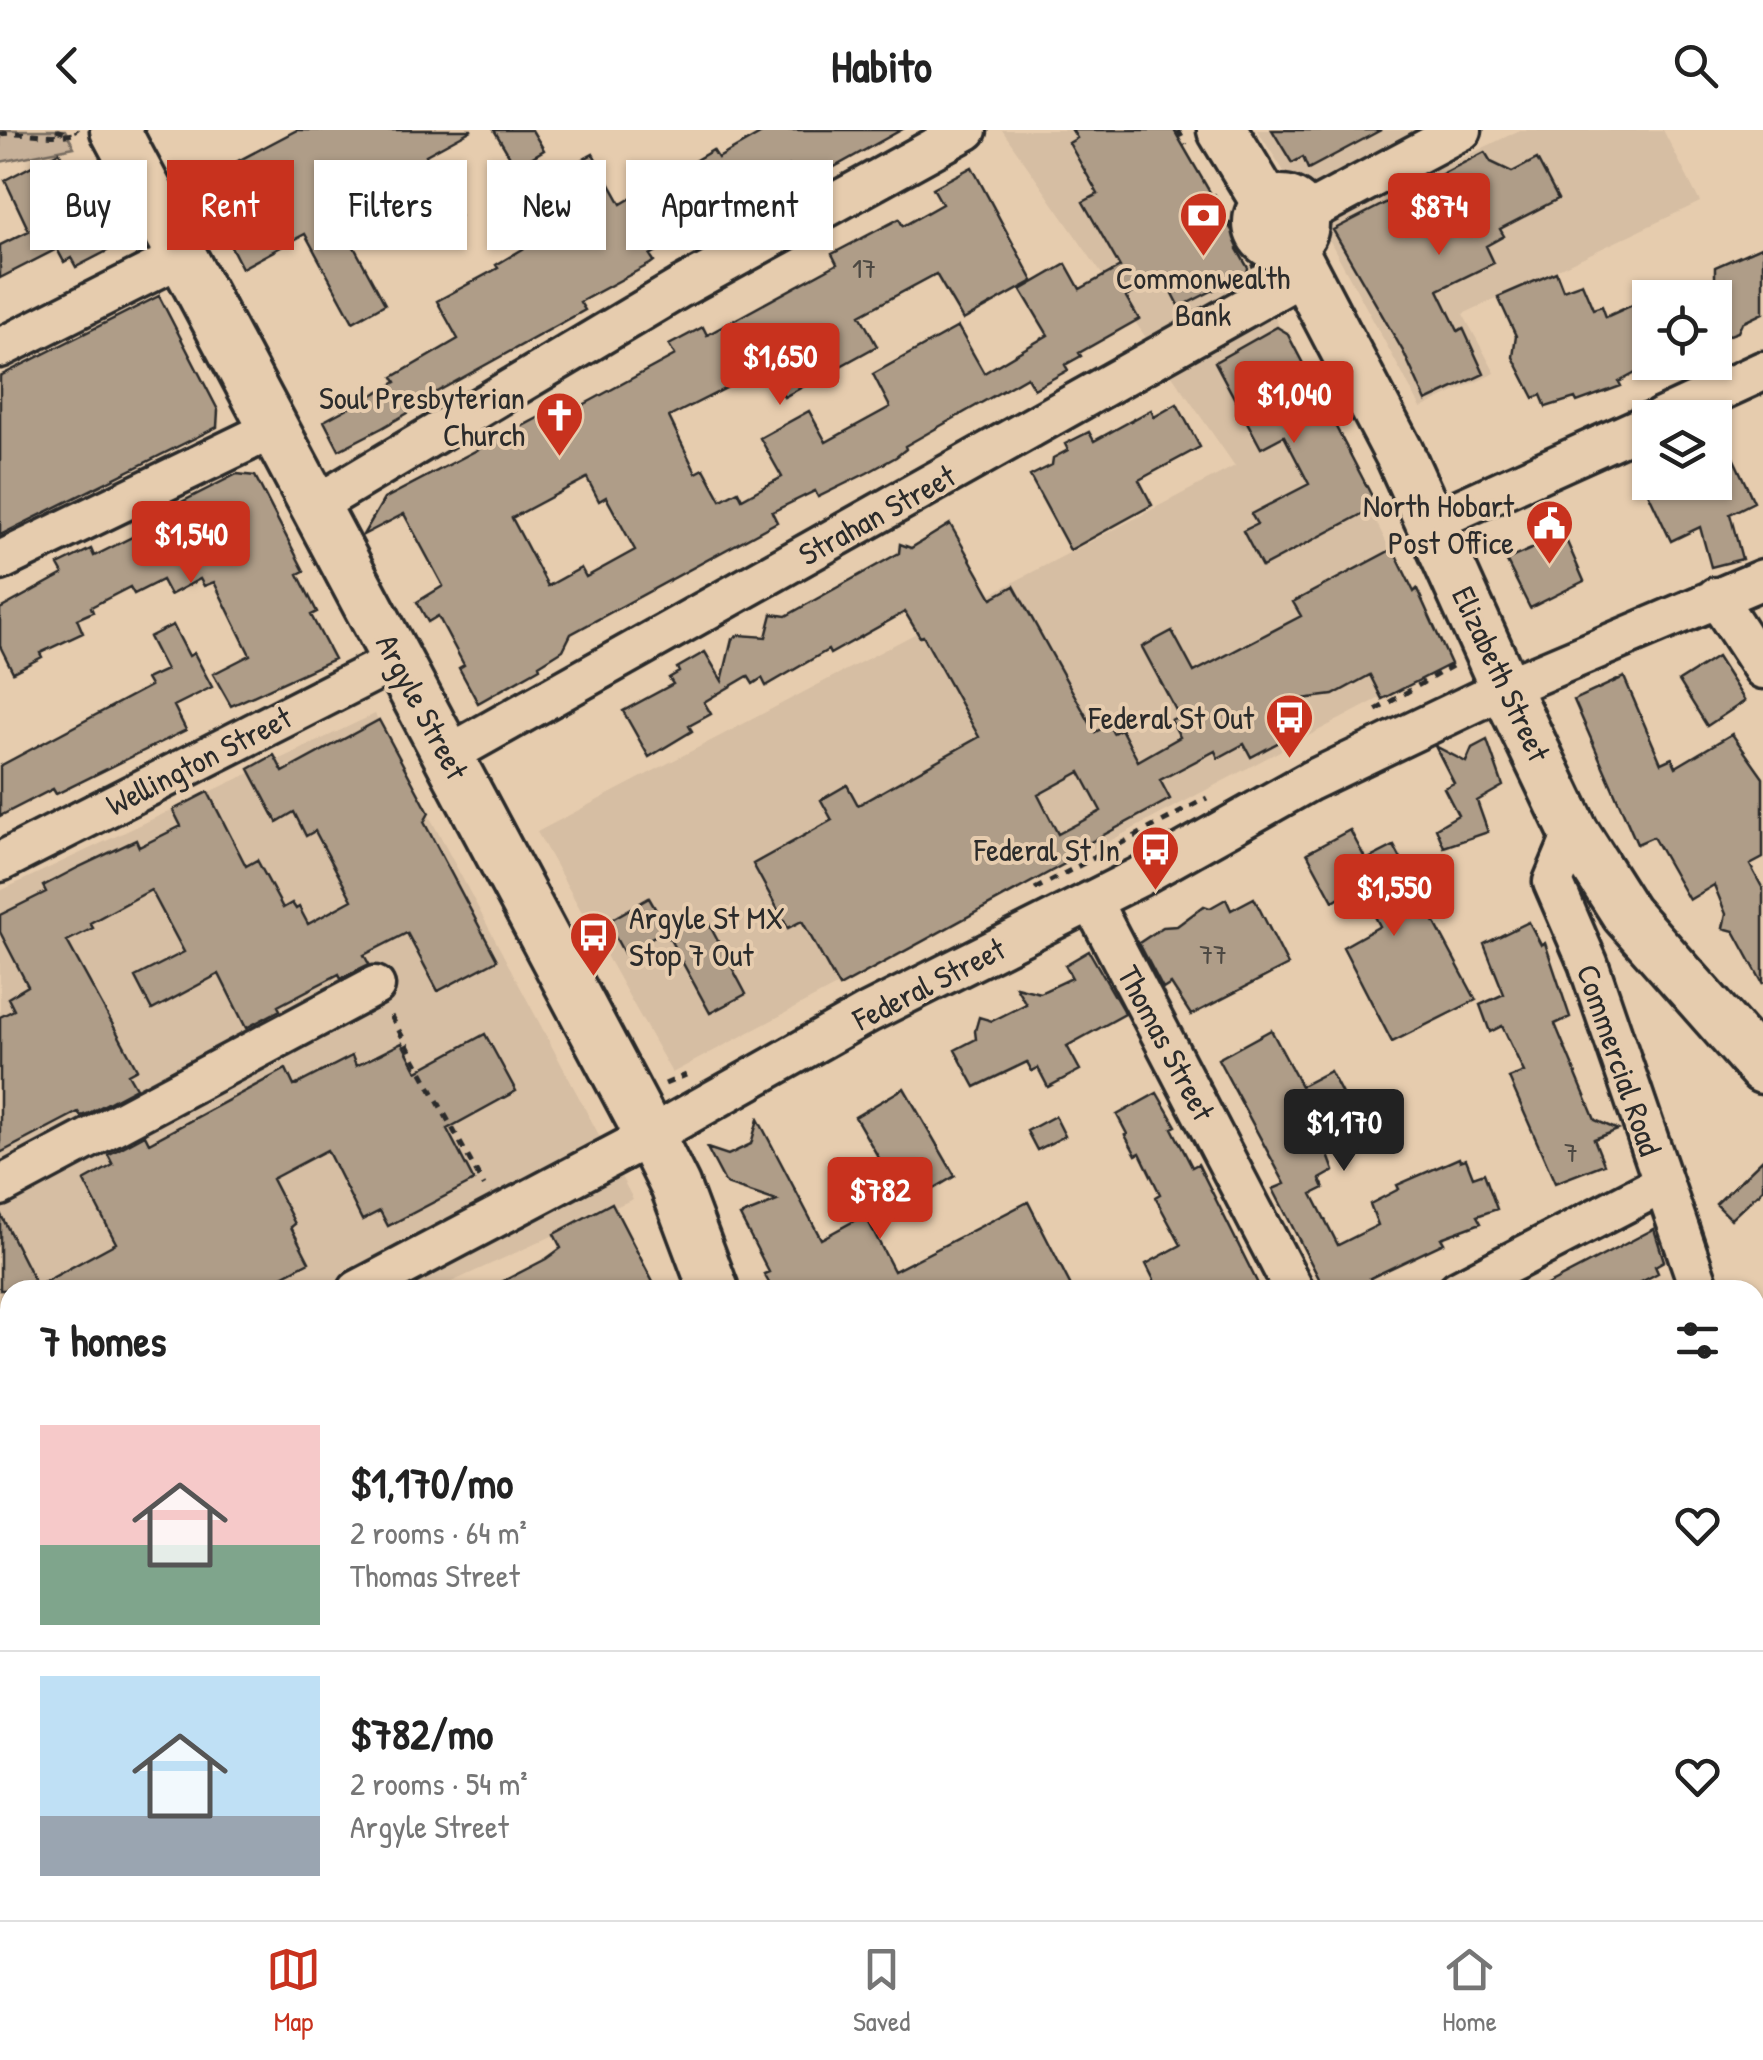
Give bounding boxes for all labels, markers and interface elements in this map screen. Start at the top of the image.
text: Habito [831,35,932,96]
icon: back [40,38,95,93]
icon: search [1668,38,1723,93]
chip: Buy [30,160,147,250]
chip: Rent [167,160,294,250]
chip: Filters [314,160,467,250]
chip: New [487,160,606,250]
chip: Apartment [626,160,833,250]
pin: $874 [1380,173,1498,258]
text: $874 [1410,184,1468,227]
bank icon: Commonwealth Bank [1177,190,1229,258]
house number: 17 [852,249,876,287]
place label: Commonwealth Bank [1116,256,1290,336]
map controls [1632,280,1732,500]
button: locate [1632,280,1732,380]
pin: $1,650 [699,323,861,408]
text: $1,650 [743,334,817,377]
pin: $1,040 [1213,361,1375,446]
text: $1,040 [1257,372,1331,415]
place label: Soul Presbyterian Church [319,376,525,456]
church icon: Soul Presbyterian Church [534,390,586,458]
button: layers [1632,400,1732,500]
street label: Strahan Street [791,453,964,575]
place label: North Hobart Post Office [1363,484,1515,564]
public building icon: North Hobart Post Office [1523,498,1575,566]
pin: $1,540 [110,501,272,586]
text: $1,540 [154,512,228,555]
street label: Elizabeth Street [1442,579,1561,769]
street label: Argyle Street [366,627,479,788]
bus stop icon: Federal St Out [1263,692,1315,760]
street label: Wellington Street [99,695,300,826]
place label: Federal St Out [1088,696,1255,739]
bus stop icon: Federal St In [1129,824,1181,892]
place label: Federal St In [973,828,1120,871]
pin: $1,550 [1313,854,1475,939]
text: $1,550 [1356,865,1432,908]
place label: Argyle St MX Stop 7 Out [629,896,785,976]
bus stop icon: Argyle St MX Stop 7 Out [568,910,620,978]
street label: Federal Street [845,926,1013,1041]
house number: 77 [1199,935,1227,973]
street label: Thomas Street [1108,958,1226,1129]
street label: Commercial Road [1567,959,1672,1161]
pin: $1,170 [1263,1089,1425,1174]
text: $1,170 [1306,1100,1382,1143]
house number: 7 [1564,1133,1578,1171]
pin: $782 [821,1157,939,1242]
text: $782 [850,1168,910,1211]
text: 7 homes [40,1312,166,1369]
icon: filters [1670,1313,1725,1368]
text: $1,170/mo [350,1454,513,1511]
icon: home [120,1465,240,1585]
icon: heart [1670,1498,1725,1553]
text: 2 rooms · 64 m² [350,1511,527,1554]
text: Thomas Street [350,1554,520,1597]
text: $782/mo [350,1705,493,1762]
icon: home [120,1716,240,1836]
icon: heart [1670,1749,1725,1804]
text: 2 rooms · 54 m² [350,1762,528,1805]
text: Argyle Street [350,1805,509,1848]
tab: Map [266,1942,321,2040]
tab: Saved [853,1942,910,2040]
tab: Home [1442,1942,1497,2040]

